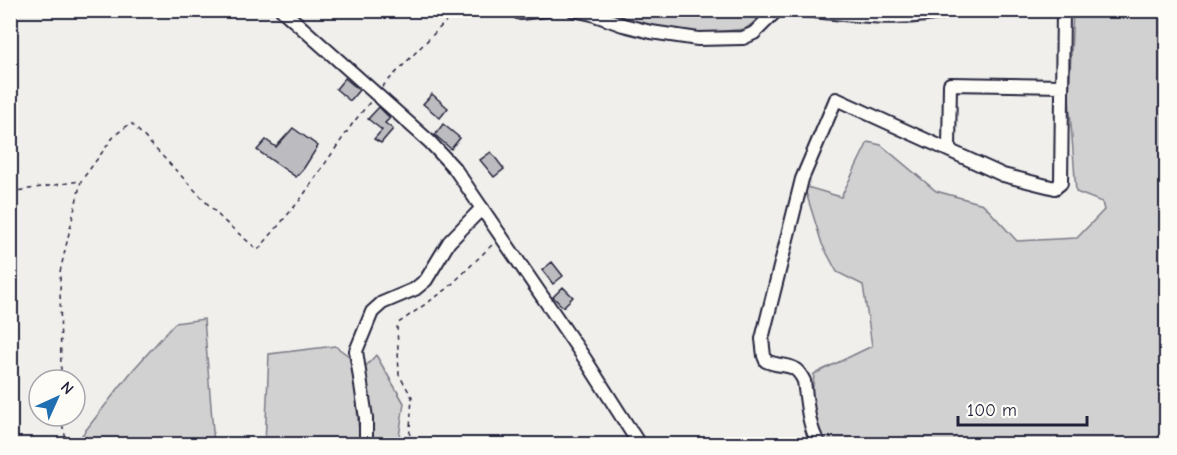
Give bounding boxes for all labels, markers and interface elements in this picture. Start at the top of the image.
north arrow [27,368,87,428]
text: N [57,378,77,398]
scale bar [958,389,1087,427]
text: 100 m [967,400,1017,421]

